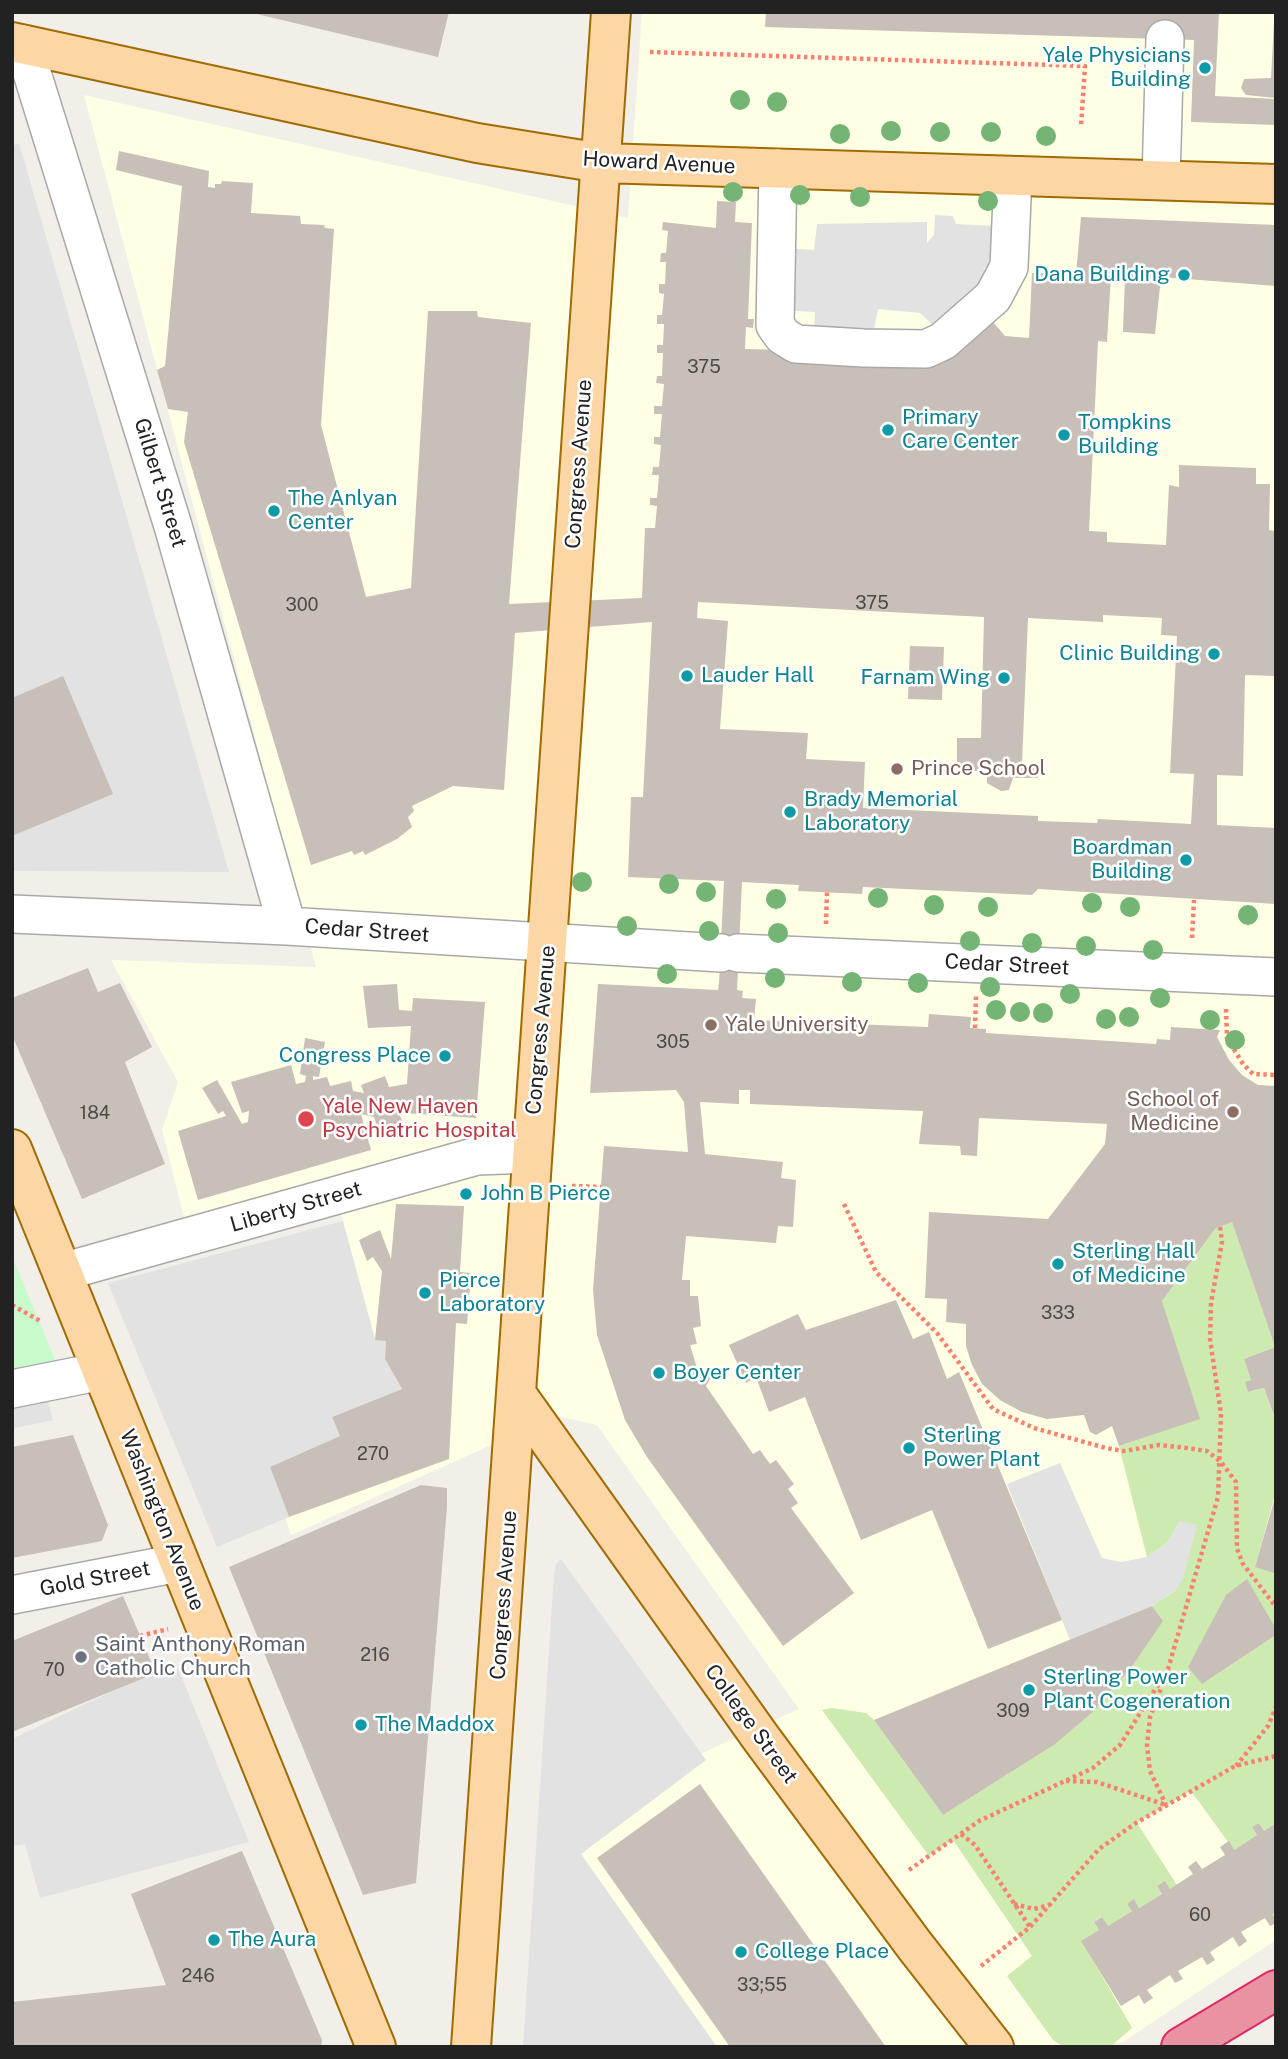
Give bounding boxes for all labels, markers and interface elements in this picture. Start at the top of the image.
place label: Yale Physicians Building [1042,43,1191,93]
marker: Yale Physicians Building [1197,60,1213,76]
street label: Howard Avenue [582,146,736,180]
place label: Dana Building [1034,262,1170,288]
marker: Dana Building [1176,267,1192,283]
house number: 375 [687,356,721,378]
street label: Congress Avenue [561,378,597,550]
place label: Primary Care Center [902,405,1019,455]
place label: Tompkins Building [1078,410,1171,460]
street label: Gilbert Street [128,415,192,551]
marker: Primary Care Center [880,422,896,438]
marker: Tompkins Building [1056,427,1072,443]
place label: The Anlyan Center [288,486,397,536]
marker: The Anlyan Center [266,503,282,519]
house number: 375 [855,592,889,614]
house number: 300 [285,594,319,616]
place label: Clinic Building [1059,641,1200,667]
marker: Clinic Building [1206,646,1222,662]
place label: Lauder Hall [701,663,814,689]
place label: Farnam Wing [860,665,990,691]
marker: Lauder Hall [679,668,695,684]
marker: Farnam Wing [996,670,1012,686]
place label: Prince School [911,756,1046,782]
marker: Prince School [889,761,905,777]
place label: Brady Memorial Laboratory [804,787,958,837]
marker: Brady Memorial Laboratory [782,804,798,820]
place label: Boardman Building [1072,835,1172,885]
marker: Boardman Building [1178,852,1194,868]
street label: Cedar Street [304,914,430,948]
street label: Congress Avenue [521,944,561,1116]
street label: Cedar Street [944,949,1070,981]
place label: Yale University [725,1012,869,1038]
marker: Yale University [703,1017,719,1033]
house number: 305 [656,1031,690,1053]
place label: Congress Place [279,1043,431,1069]
marker: Congress Place [437,1048,453,1064]
place label: School of Medicine [1127,1087,1219,1137]
place label: Yale New Haven Psychiatric Hospital [322,1094,517,1144]
house number: 184 [80,1102,110,1124]
marker: School of Medicine [1225,1104,1241,1120]
marker: Yale New Haven Psychiatric Hospital [296,1109,316,1129]
street label: Liberty Street [227,1176,365,1238]
place label: John B Pierce [480,1181,610,1207]
marker: John B Pierce [458,1186,474,1202]
place label: Sterling Hall of Medicine [1072,1239,1196,1289]
marker: Sterling Hall of Medicine [1050,1256,1066,1272]
place label: Pierce Laboratory [439,1268,545,1318]
marker: Pierce Laboratory [417,1285,433,1301]
house number: 333 [1041,1302,1075,1324]
place label: Boyer Center [673,1360,801,1386]
marker: Boyer Center [651,1365,667,1381]
place label: Sterling Power Plant [923,1423,1040,1473]
street label: Washington Avenue [114,1426,210,1614]
marker: Sterling Power Plant [901,1440,917,1456]
house number: 270 [357,1443,389,1465]
street label: Congress Avenue [486,1509,522,1681]
street label: Gold Street [38,1556,152,1602]
place label: Saint Anthony Roman Catholic Church [95,1632,305,1682]
house number: 216 [360,1644,390,1666]
marker: Saint Anthony Roman Catholic Church [73,1649,89,1665]
house number: 70 [43,1659,65,1681]
street label: College Street [699,1660,803,1788]
place label: Sterling Power Plant Cogeneration [1043,1665,1230,1715]
marker: Sterling Power Plant Cogeneration [1021,1682,1037,1698]
house number: 309 [996,1700,1030,1722]
place label: The Maddox [375,1712,495,1738]
marker: The Maddox [353,1717,369,1733]
house number: 60 [1189,1904,1211,1926]
place label: The Aura [228,1927,316,1953]
marker: The Aura [206,1932,222,1948]
place label: College Place [755,1939,889,1965]
marker: College Place [733,1944,749,1960]
house number: 246 [181,1965,215,1987]
house number: 33;55 [737,1974,787,1996]

